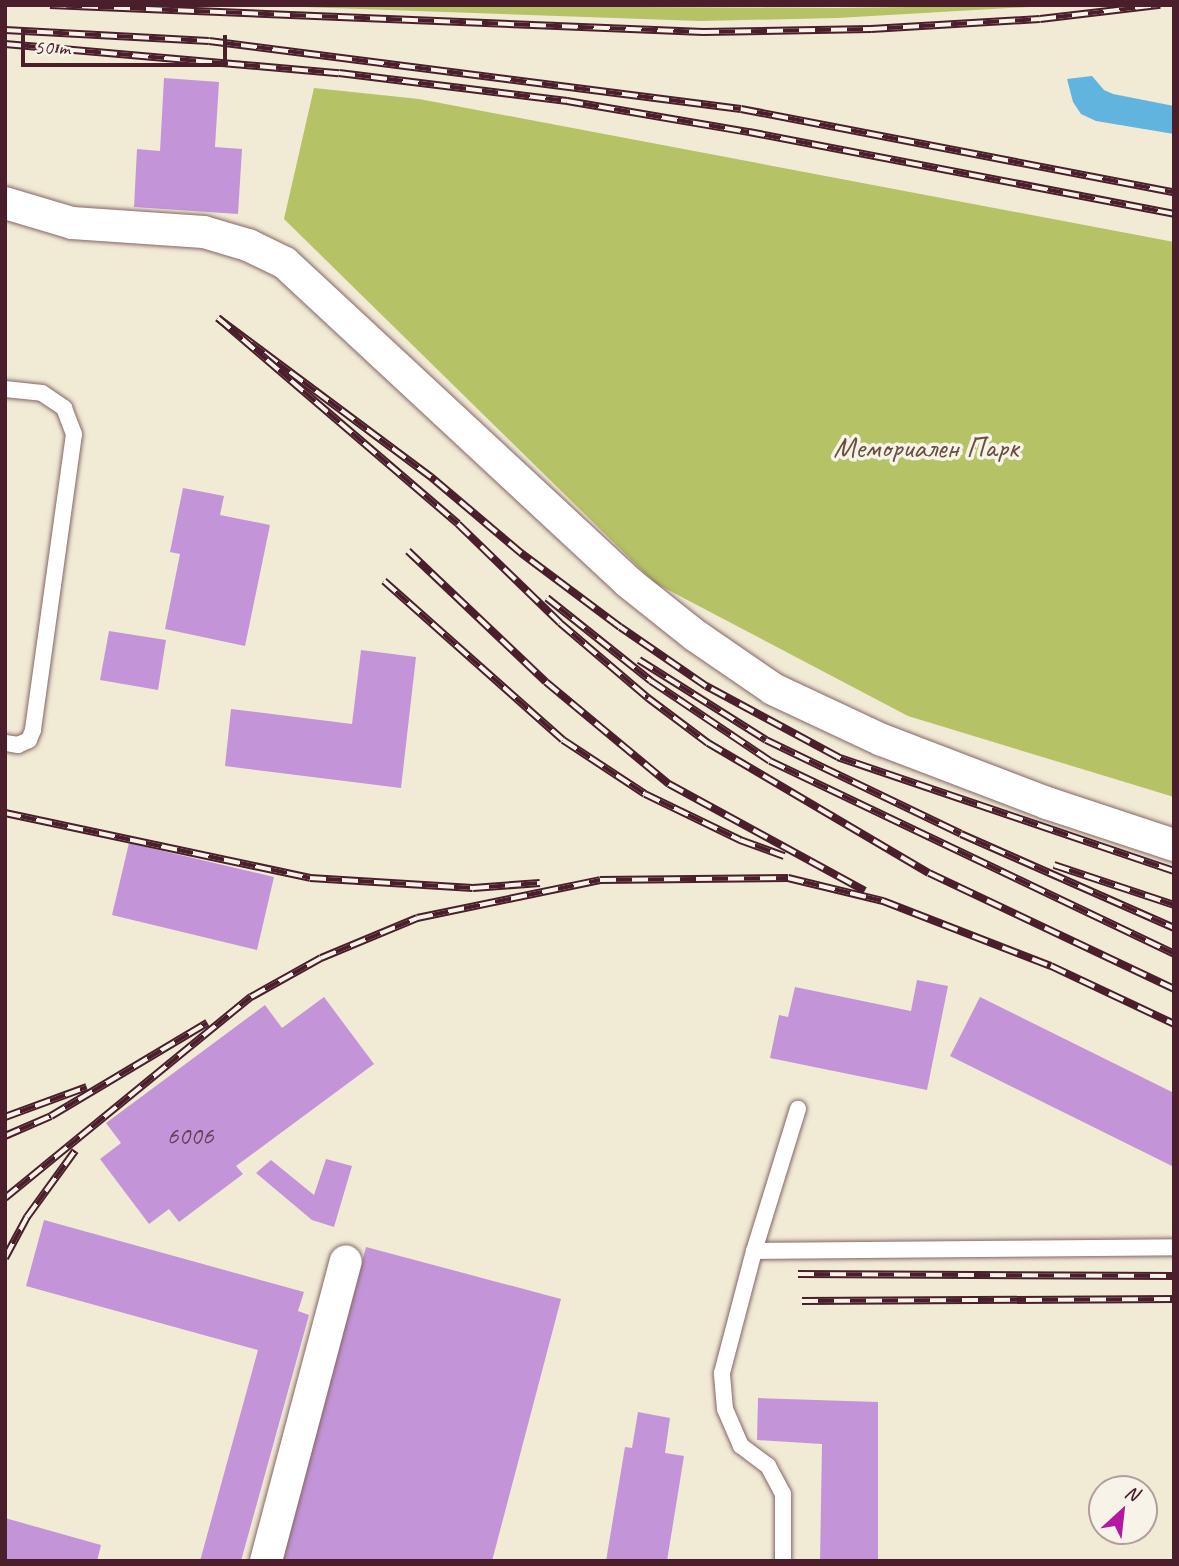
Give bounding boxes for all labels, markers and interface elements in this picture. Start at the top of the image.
scale bar [24,21,231,65]
text: 50 m [34,34,70,60]
park label: Мемориален Парк [833,429,1019,465]
house number: 6006 [167,1120,213,1152]
north arrow [1088,1475,1158,1545]
text: N [1121,1480,1142,1506]

